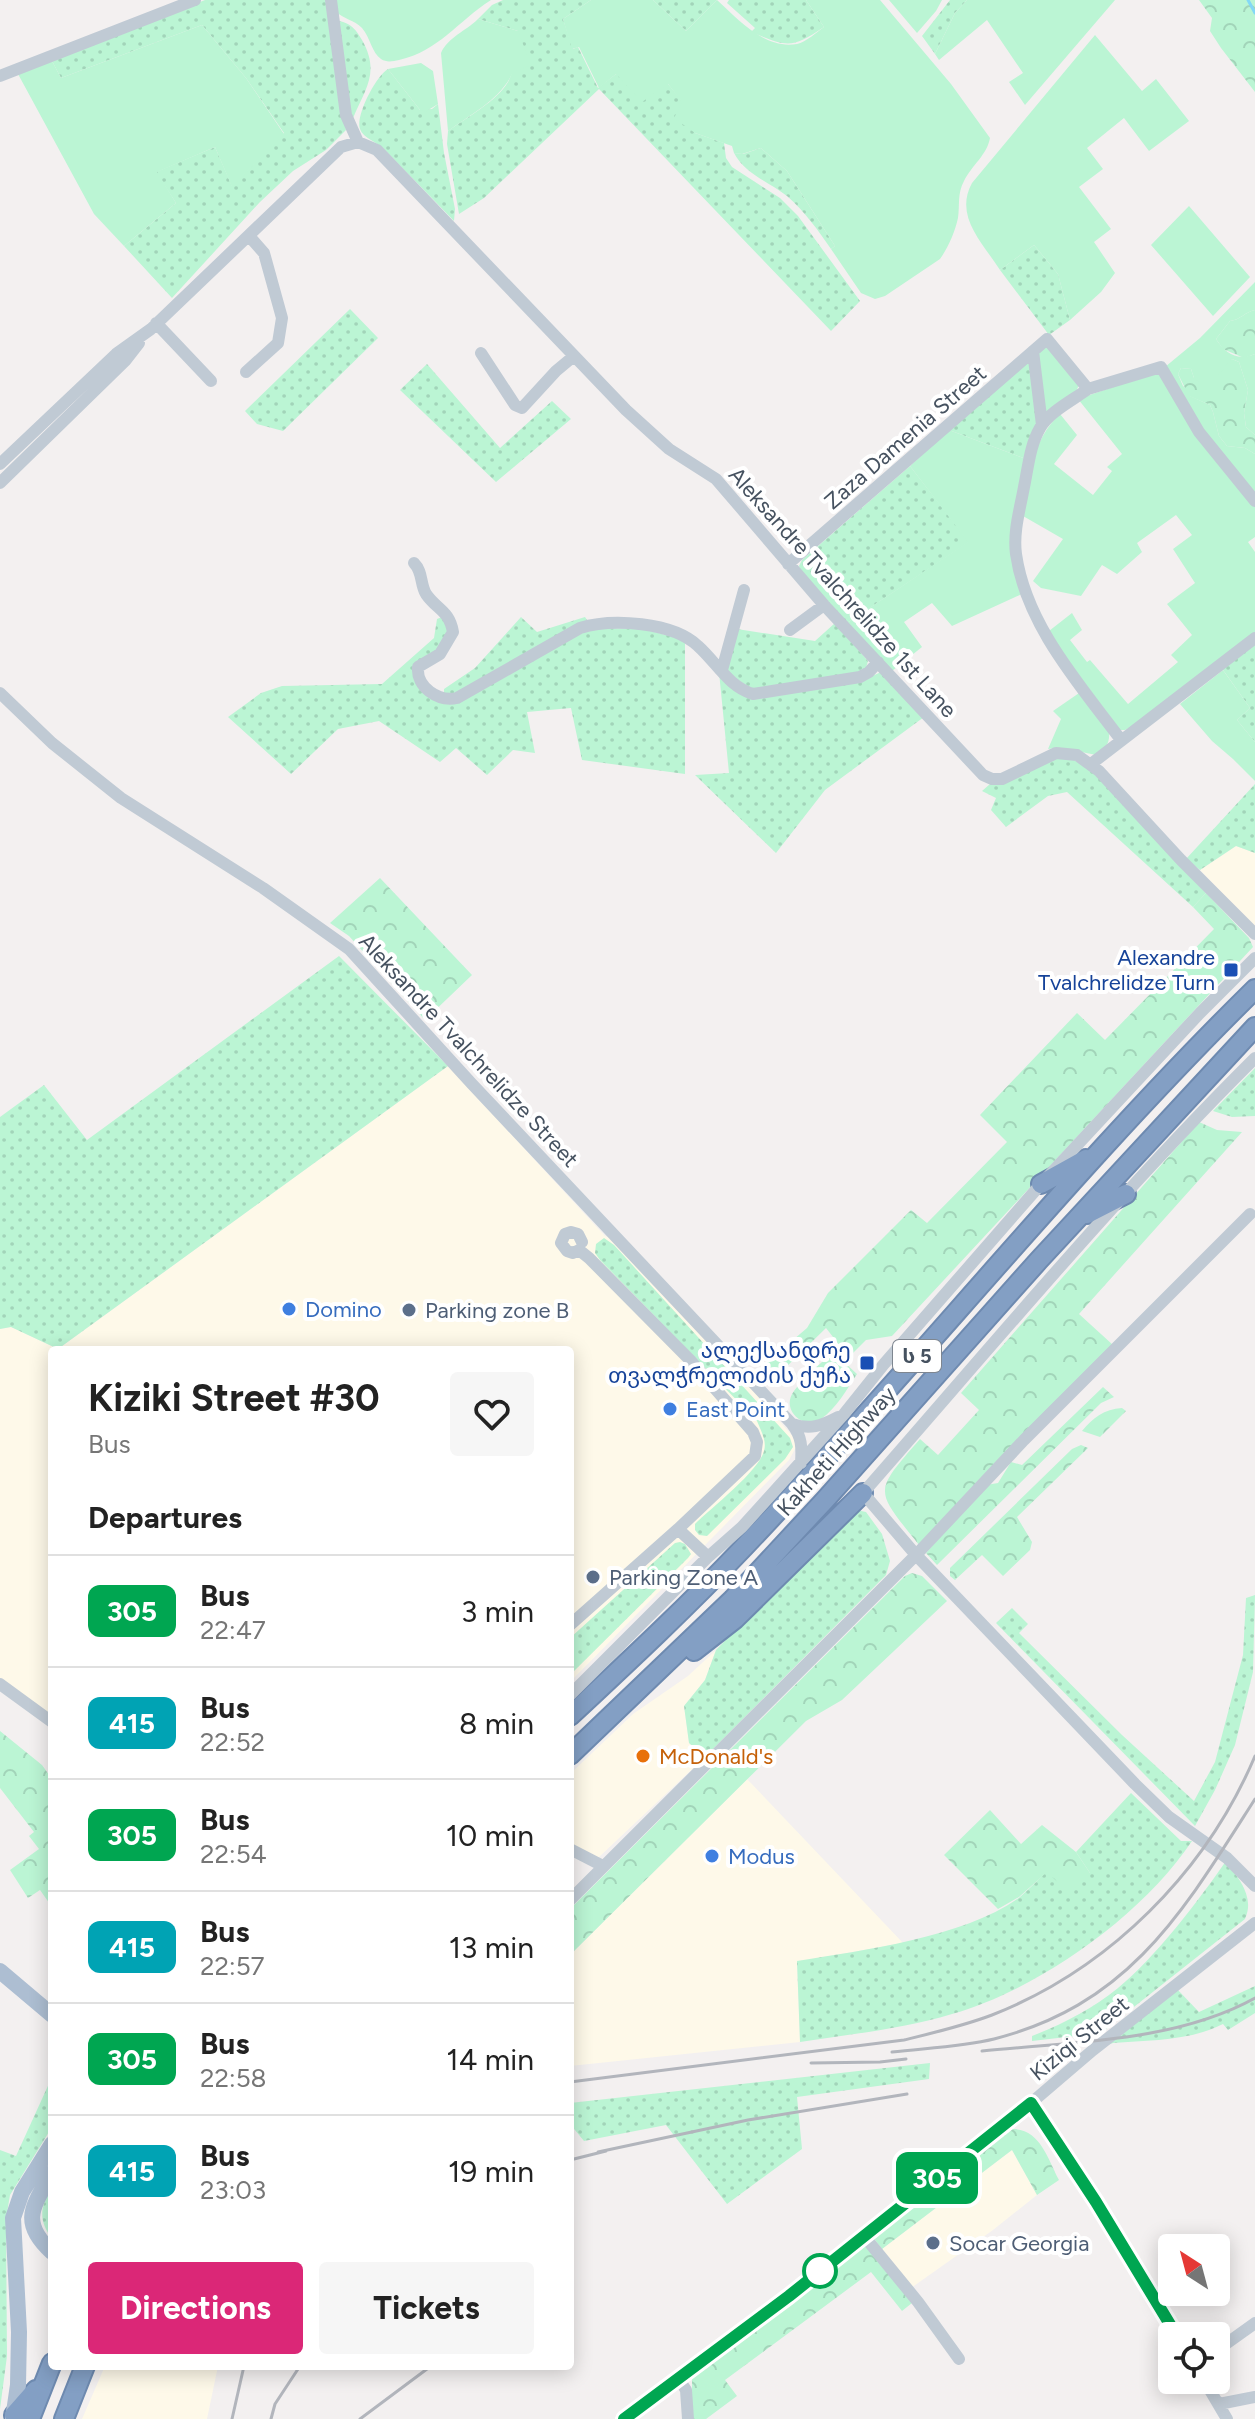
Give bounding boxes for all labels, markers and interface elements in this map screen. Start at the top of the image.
street label: Zaza Damenia Street [819,360,992,515]
street label: Aleksandre Tvalchrelidze 1st Lane [723,461,962,723]
street label: Aleksandre Tvalchrelidze Street [353,928,584,1173]
place label: Alexandre Tvalchrelidze Turn [1038,944,1215,996]
marker: Alexandre Tvalchrelidze Turn [1222,961,1240,979]
place label: Domino [305,1296,382,1323]
place label: Parking zone B [425,1297,569,1324]
marker: Domino [280,1300,298,1318]
marker: Parking zone B [400,1301,418,1319]
place label: ალექსანდრე თვალჭრელიძის ქუჩა [608,1337,851,1389]
road number: ს 5 [893,1340,941,1372]
marker: ალექსანდრე თვალჭრელიძის ქუჩა [858,1354,876,1372]
button: heart [450,1372,534,1456]
text: Kiziki Street #30 [88,1375,380,1421]
street label: Kakheti Highway [771,1381,902,1522]
place label: East Point [686,1396,785,1423]
marker: East Point [661,1400,679,1418]
text: Bus [88,1428,131,1460]
text: Departures [88,1499,242,1536]
place label: Parking Zone A [609,1564,758,1591]
marker: Parking Zone A [584,1568,602,1586]
text: Bus [200,1577,249,1614]
text: 3 min [461,1593,534,1630]
text: 305 [107,1594,157,1628]
text: 22:47 [200,1614,266,1646]
text: Bus [200,1689,249,1726]
text: 8 min [459,1705,534,1742]
text: 415 [109,1706,155,1740]
text: 22:52 [200,1726,265,1758]
place label: McDonald's [659,1743,773,1770]
marker: McDonald's [634,1747,652,1765]
text: Bus [200,1801,249,1838]
text: 10 min [446,1817,534,1854]
text: 305 [107,1818,157,1852]
text: 22:54 [200,1838,267,1870]
place label: Modus [728,1843,795,1870]
marker: Modus [703,1847,721,1865]
text: Bus [200,1913,249,1950]
text: 13 min [449,1929,534,1966]
text: 415 [109,1930,155,1964]
text: 22:57 [200,1950,265,1982]
street label: Kiziqi Street [1024,1990,1134,2086]
text: Bus [200,2025,249,2062]
text: 14 min [446,2041,534,2078]
text: 305 [107,2042,157,2076]
text: 22:58 [200,2062,267,2094]
text: Bus [200,2137,249,2174]
line badge: 305 [891,2152,983,2204]
text: 19 min [448,2153,534,2190]
text: 415 [109,2154,155,2188]
text: 305 [912,2161,962,2195]
text: 23:03 [200,2174,266,2206]
place label: Socar Georgia [949,2230,1089,2257]
marker: Socar Georgia [924,2234,942,2252]
north arrow [1158,2234,1230,2306]
map controls [1158,2234,1230,2394]
unlabelled marker [803,2254,837,2288]
button: Directions [88,2262,303,2354]
button: Tickets [319,2262,534,2354]
button: locate [1158,2322,1230,2394]

